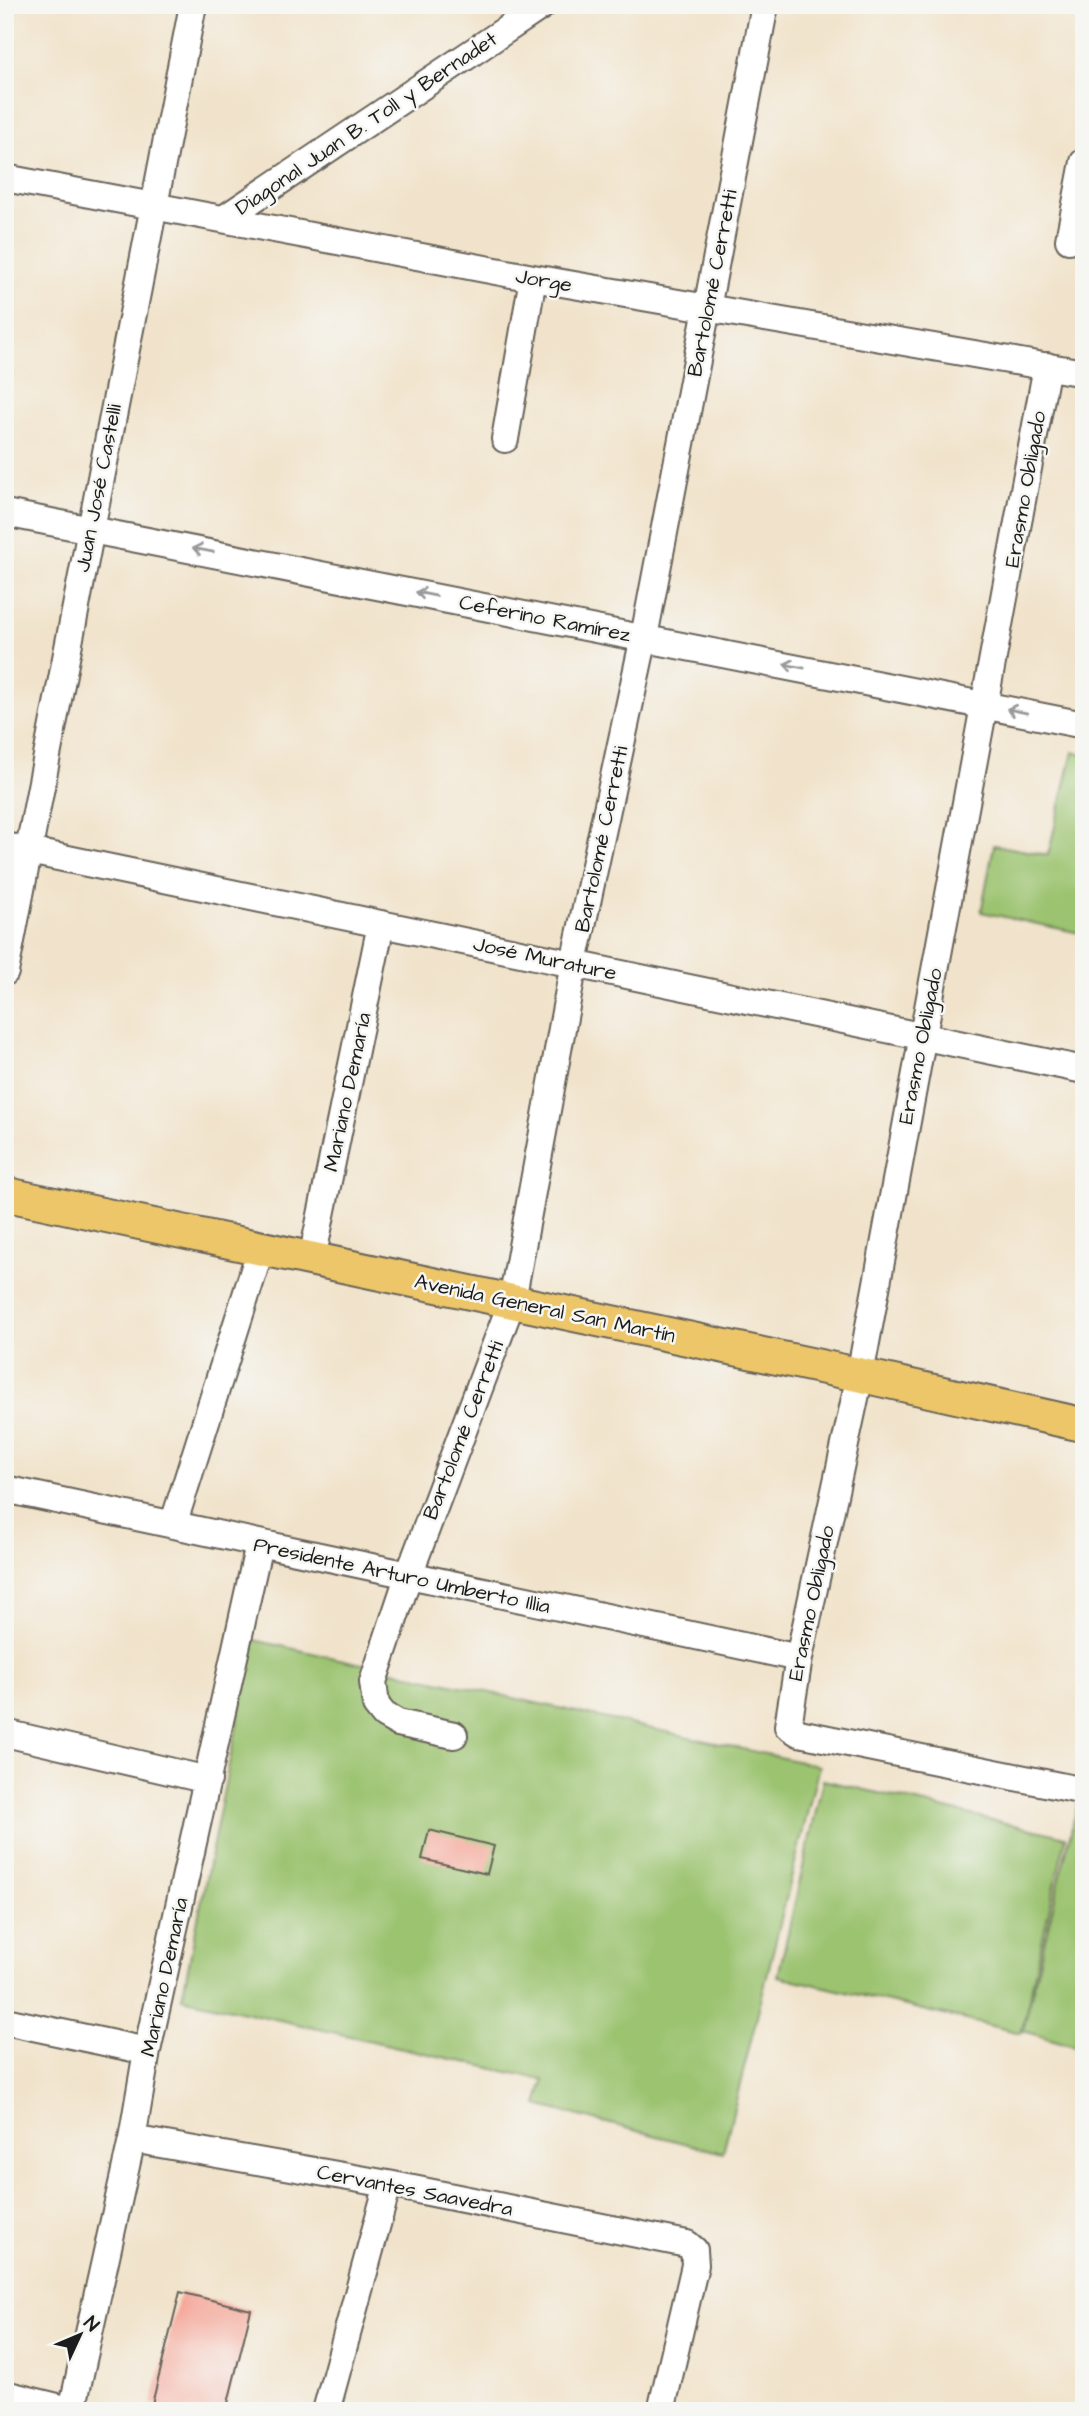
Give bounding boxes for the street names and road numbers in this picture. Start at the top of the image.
street label: Diagonal Juan B. Toll y Bernadet [230,24,505,224]
street label: Bartolomé Cerretti [680,187,745,379]
street label: Jorge [513,261,574,302]
street label: Juan José Castelli [68,402,129,574]
street label: Erasmo Obligado [997,408,1056,570]
street label: Ceferino Ramírez [457,588,634,649]
street label: Bartolomé Cerretti [568,743,635,935]
street label: José Murature [471,929,619,988]
street label: Erasmo Obligado [891,965,952,1127]
street label: Mariano Demaría [316,1010,379,1174]
street label: Avenida General San Martín [412,1267,678,1350]
street label: Bartolomé Cerretti [416,1336,511,1524]
street label: Erasmo Obligado [781,1523,844,1684]
street label: Presidente Arturo Umberto Illia [251,1530,553,1621]
street label: Mariano Demaría [133,1895,196,2059]
street label: Cervantes Saavedra [315,2157,516,2224]

